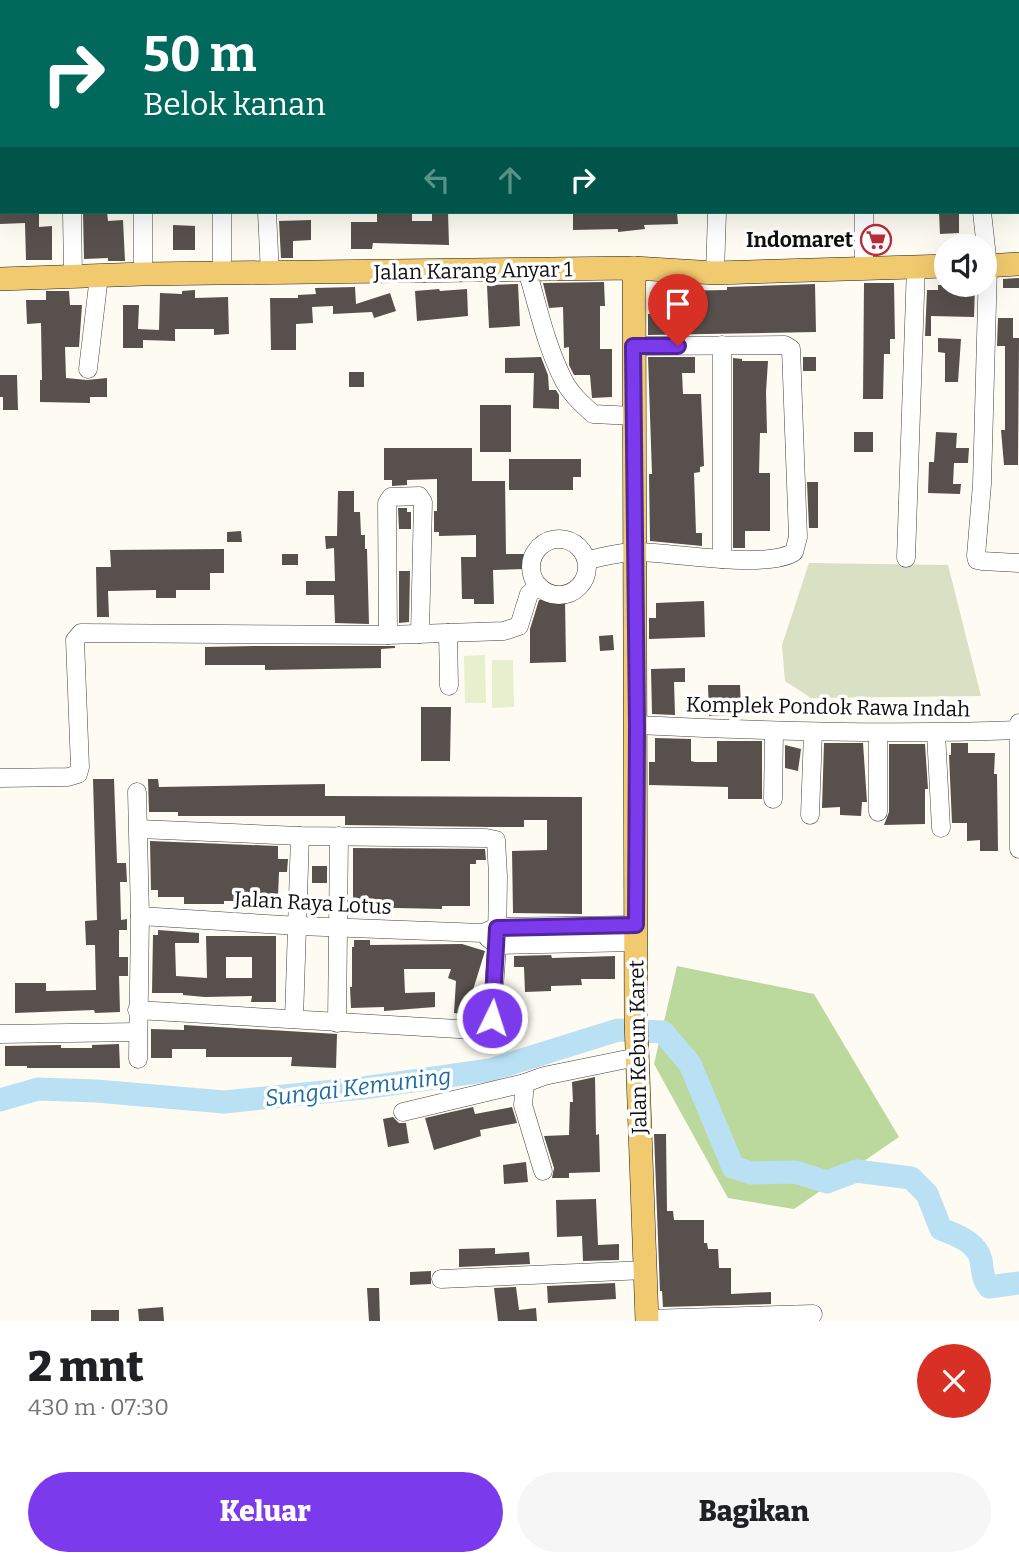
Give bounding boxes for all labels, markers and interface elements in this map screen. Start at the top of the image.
text: 50 m [143,25,256,84]
icon: right [28,28,119,119]
text: Belok kanan [143,85,326,123]
icon: left [418,161,456,199]
icon: ahead [491,161,529,199]
icon: right [564,161,602,199]
supermarket icon: Indomaret [859,223,893,257]
place label: Indomaret [746,227,854,253]
map controls [934,234,997,297]
button: sound [934,234,997,297]
street label: Jalan Karang Anyar 1 [372,256,573,286]
pin [648,274,708,346]
icon: arrive [659,285,697,323]
street label: Komplek Pondok Rawa Indah [686,692,970,722]
street label: Jalan Raya Lotus [233,886,392,920]
street label: Jalan Kebun Karet [623,959,653,1135]
position arrow [455,981,529,1055]
water label: Sungai Kemuning [263,1062,453,1112]
text: 2 mnt [28,1342,144,1392]
button: close [917,1344,991,1418]
text: 430 m · 07:30 [28,1393,169,1421]
button: Keluar [28,1472,503,1552]
button: Bagikan [517,1472,991,1552]

